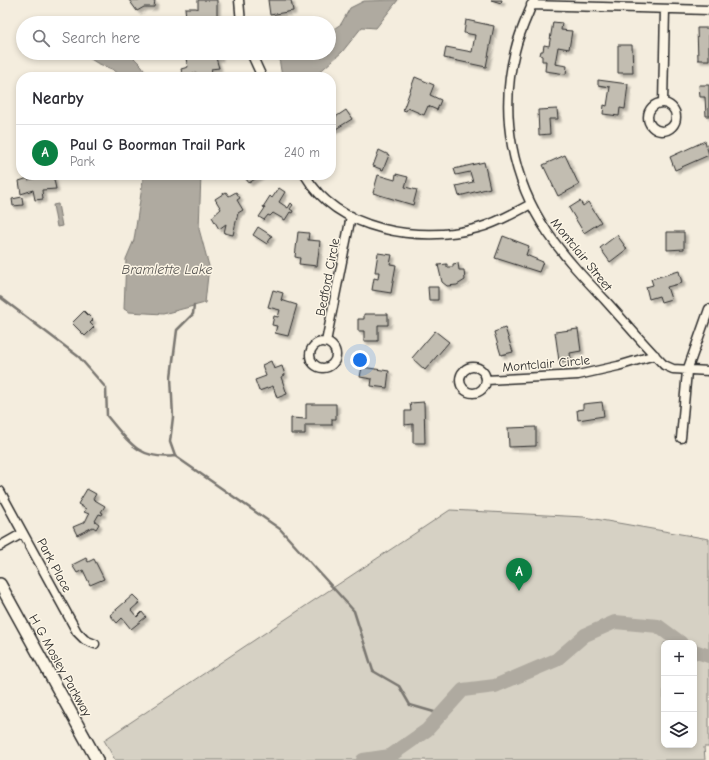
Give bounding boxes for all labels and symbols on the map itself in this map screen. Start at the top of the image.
street label: Montclair Street [548,215,616,295]
street label: Bedford Circle [313,236,342,317]
water label: Bramlette Lake [122,261,212,278]
your location [350,350,370,370]
street label: Montclair Circle [502,352,591,375]
street label: Park Place [34,536,75,595]
pin: A [506,558,532,591]
street label: H G Mosley Parkway [26,611,95,719]

